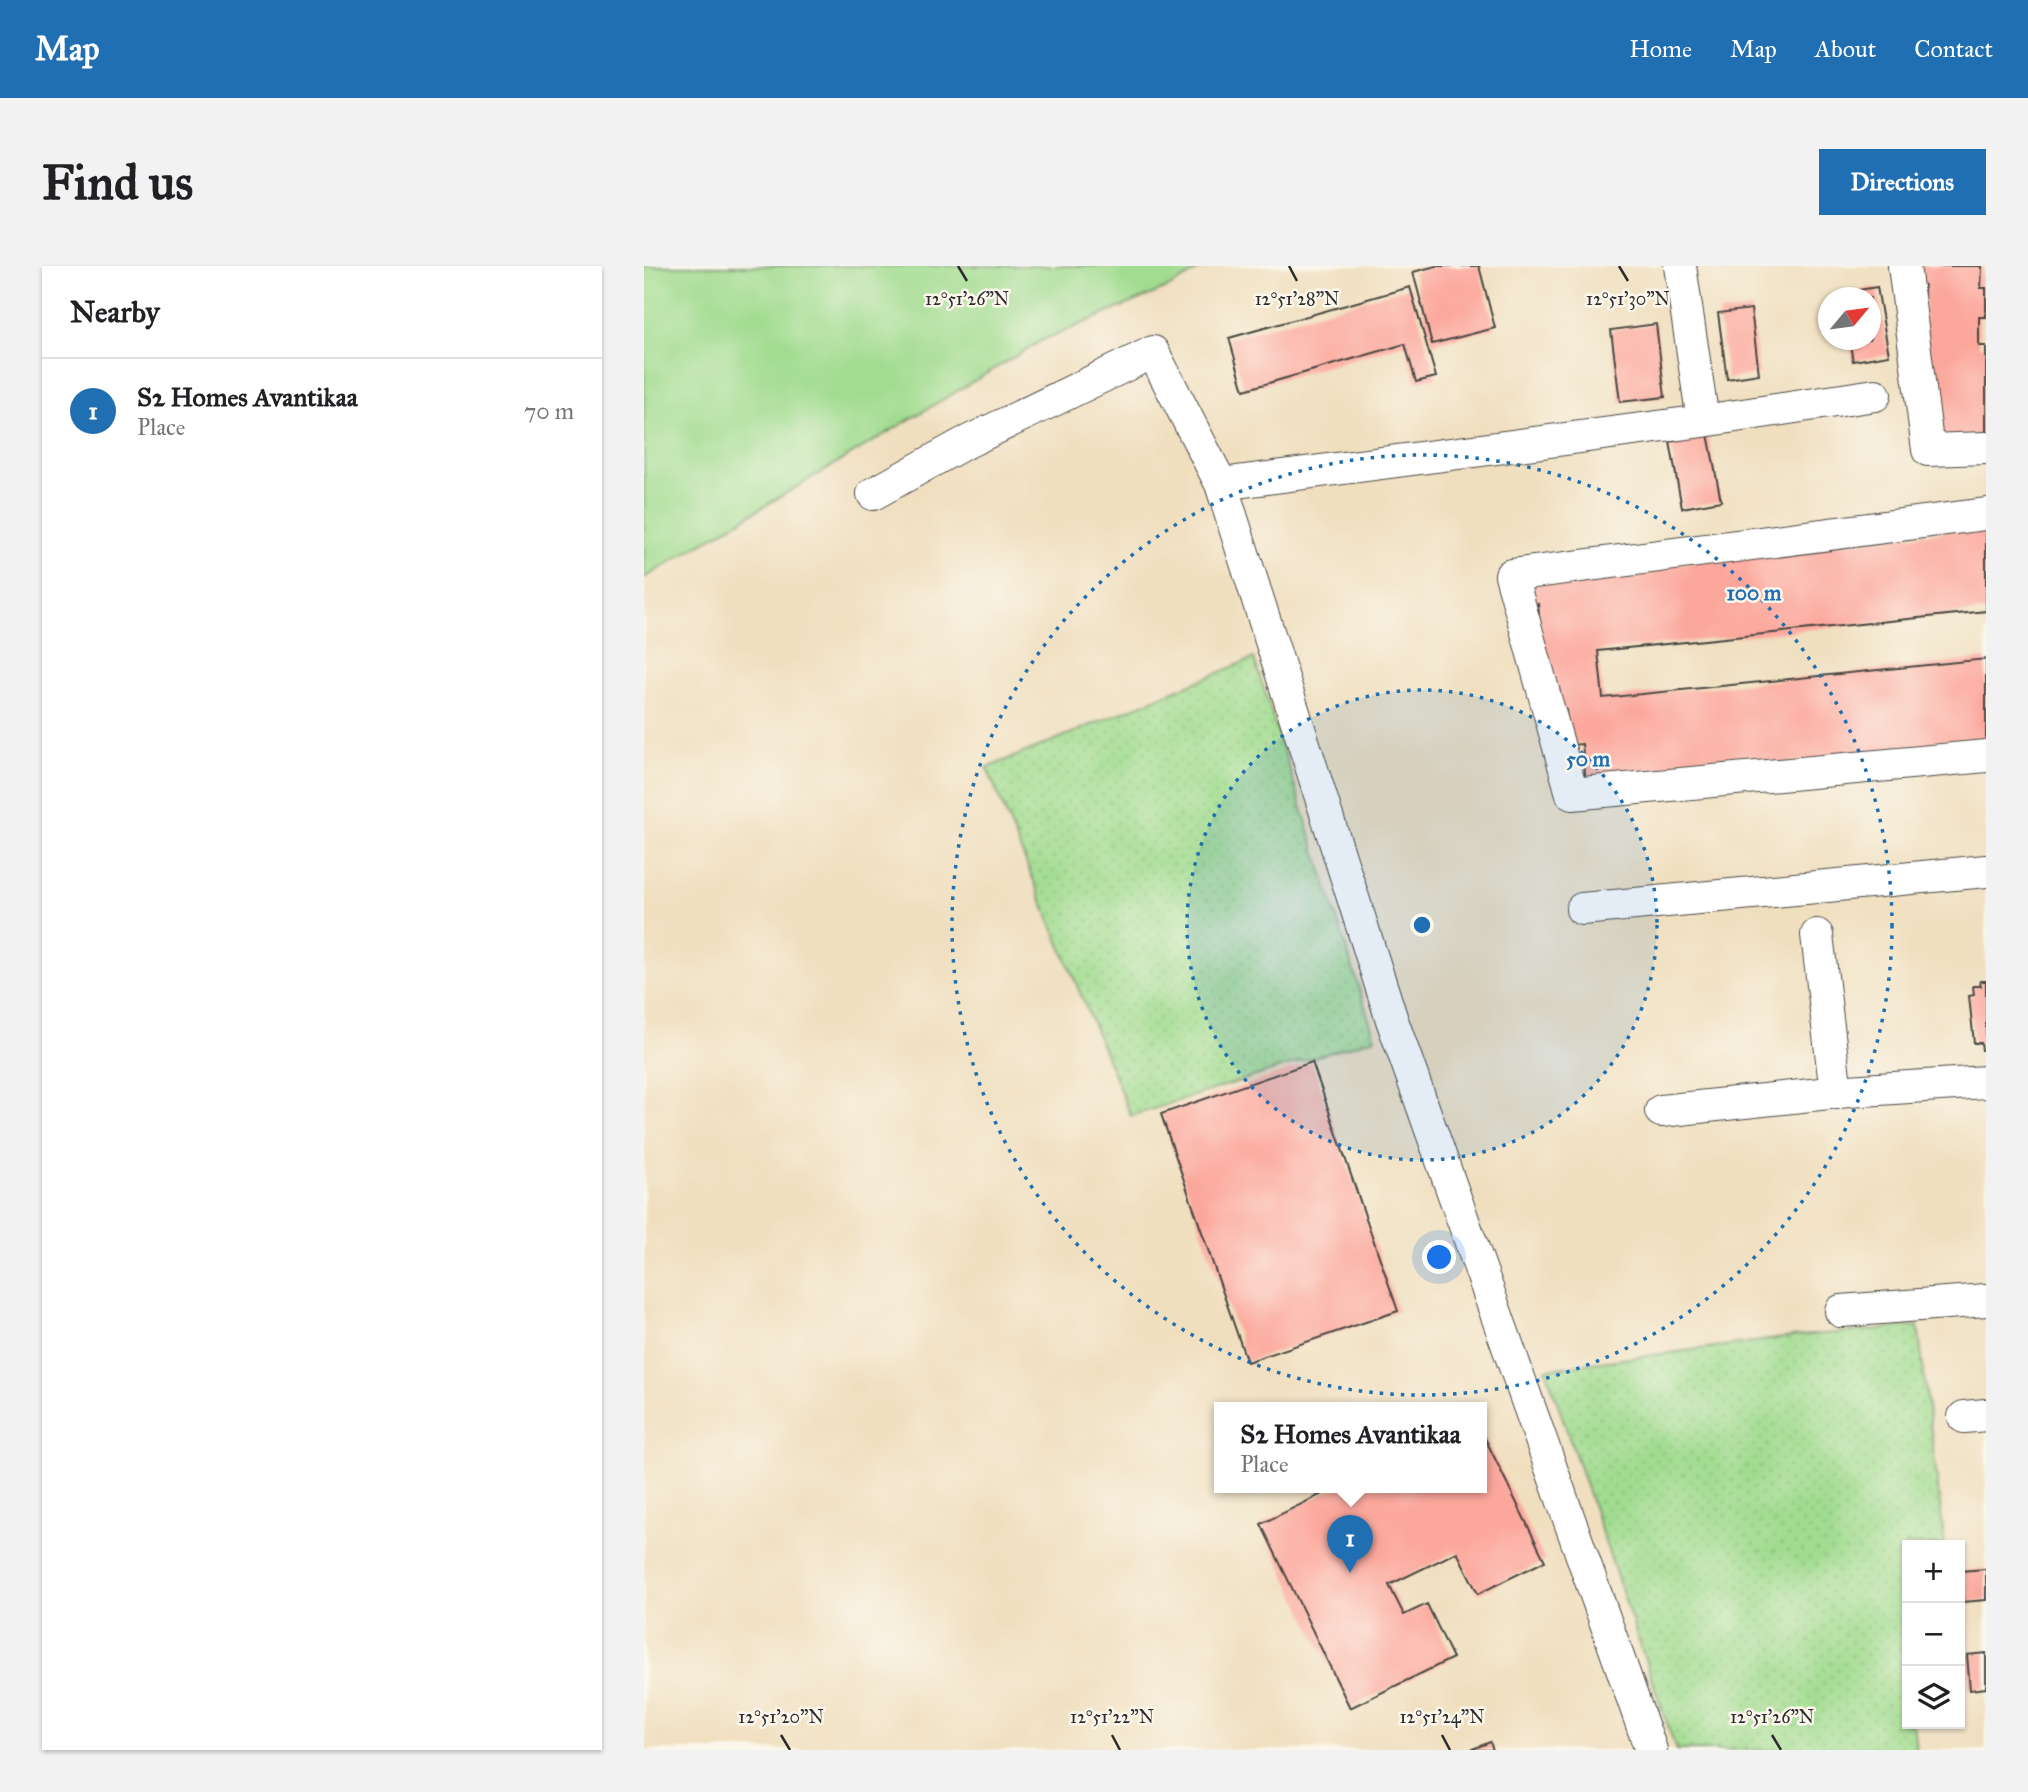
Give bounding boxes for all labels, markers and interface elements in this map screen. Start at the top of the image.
text: Map [35,29,99,69]
text: Home [1629,34,1692,64]
text: Map [1730,34,1777,64]
text: About [1815,34,1876,64]
text: Contact [1914,34,1993,64]
button: Directions [1819,149,1986,215]
text: Find us [42,153,193,212]
north arrow [1818,287,1881,350]
text: 12°51'26"N [925,288,1009,310]
text: 12°51'28"N [1255,288,1339,310]
text: 12°51'30"N [1586,288,1670,310]
text: Nearby [70,294,160,330]
text: S2 Homes Avantikaa [137,381,358,413]
text: 1 [88,397,98,425]
text: 70 m [524,397,574,425]
text: Place [137,413,185,441]
text: 100 m [1727,580,1782,606]
text: 50 m [1566,746,1610,772]
centre of rings [1410,913,1434,937]
your location [1422,1240,1456,1274]
popup [1214,1402,1487,1493]
text: S2 Homes Avantikaa [1240,1418,1461,1450]
text: Place [1240,1450,1289,1478]
pin: 1 [1327,1515,1373,1573]
map controls [1902,1540,1965,1729]
button: + [1902,1540,1965,1603]
button: − [1902,1603,1965,1666]
button: layers [1902,1666,1965,1729]
text: 12°51'20"N [738,1706,824,1728]
text: 12°51'22"N [1070,1706,1154,1728]
text: 12°51'24"N [1399,1706,1485,1728]
text: 12°51'26"N [1730,1706,1814,1728]

